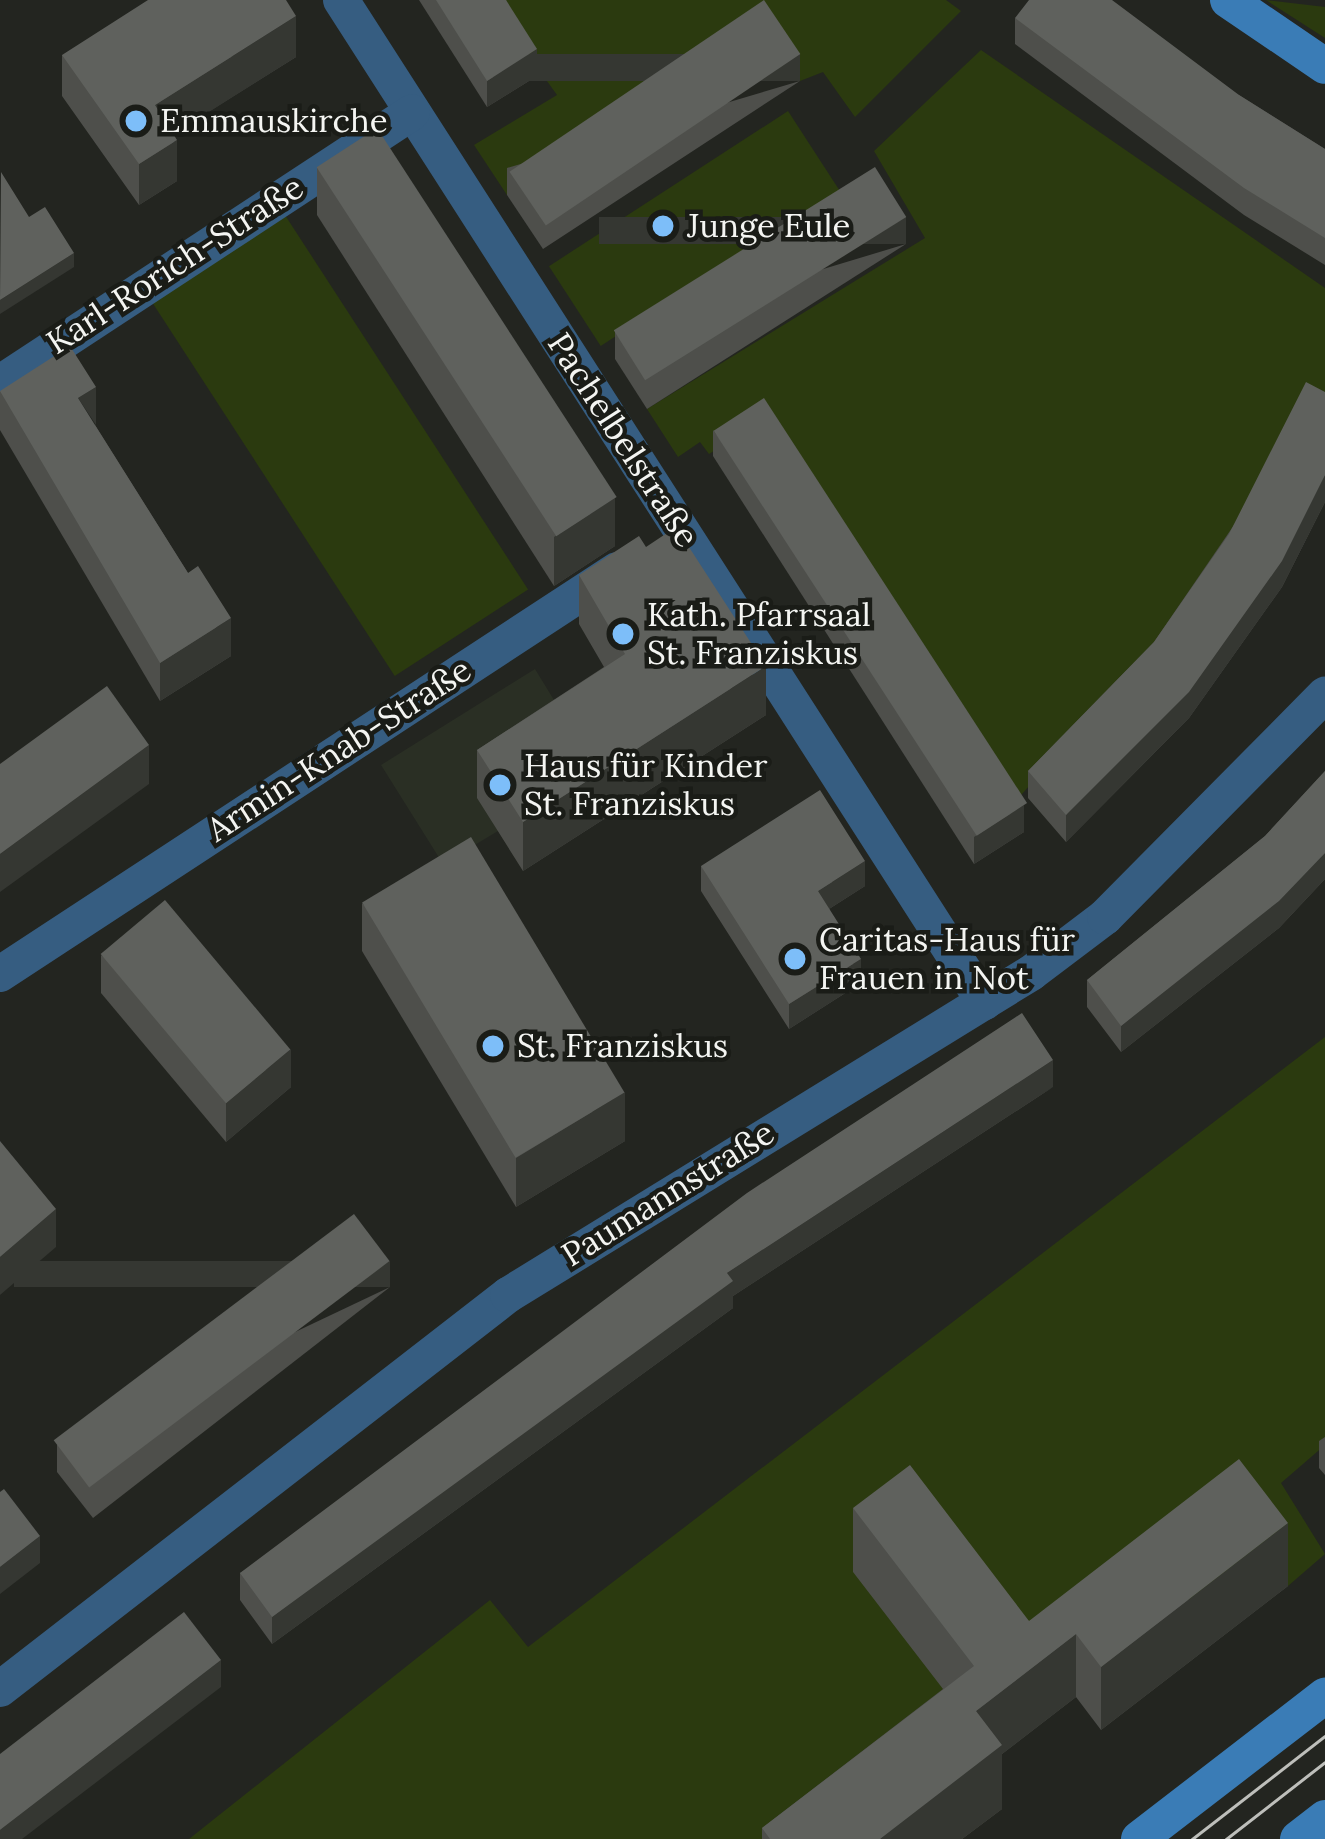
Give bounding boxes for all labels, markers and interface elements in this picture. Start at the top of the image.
place label: Emmauskirche [160,101,388,141]
marker: Emmauskirche [123,108,149,134]
street label: Karl-Rorich-Straße [39,167,311,363]
place label: Junge Eule [687,206,850,246]
marker: Junge Eule [650,213,676,239]
street label: Pachelbelstraße [539,326,707,554]
place label: Kath. Pfarrsaal St. Franziskus [647,595,871,673]
marker: Kath. Pfarrsaal St. Franziskus [610,621,636,647]
street label: Armin-Knab-Straße [200,650,478,850]
place label: Haus für Kinder St. Franziskus [524,746,768,824]
marker: Haus für Kinder St. Franziskus [487,772,513,798]
place label: Caritas-Haus für Frauen in Not [819,920,1075,998]
marker: Caritas-Haus für Frauen in Not [782,946,808,972]
place label: St. Franziskus [517,1026,728,1066]
marker: St. Franziskus [480,1033,506,1059]
street label: Paumannstraße [555,1113,781,1275]

